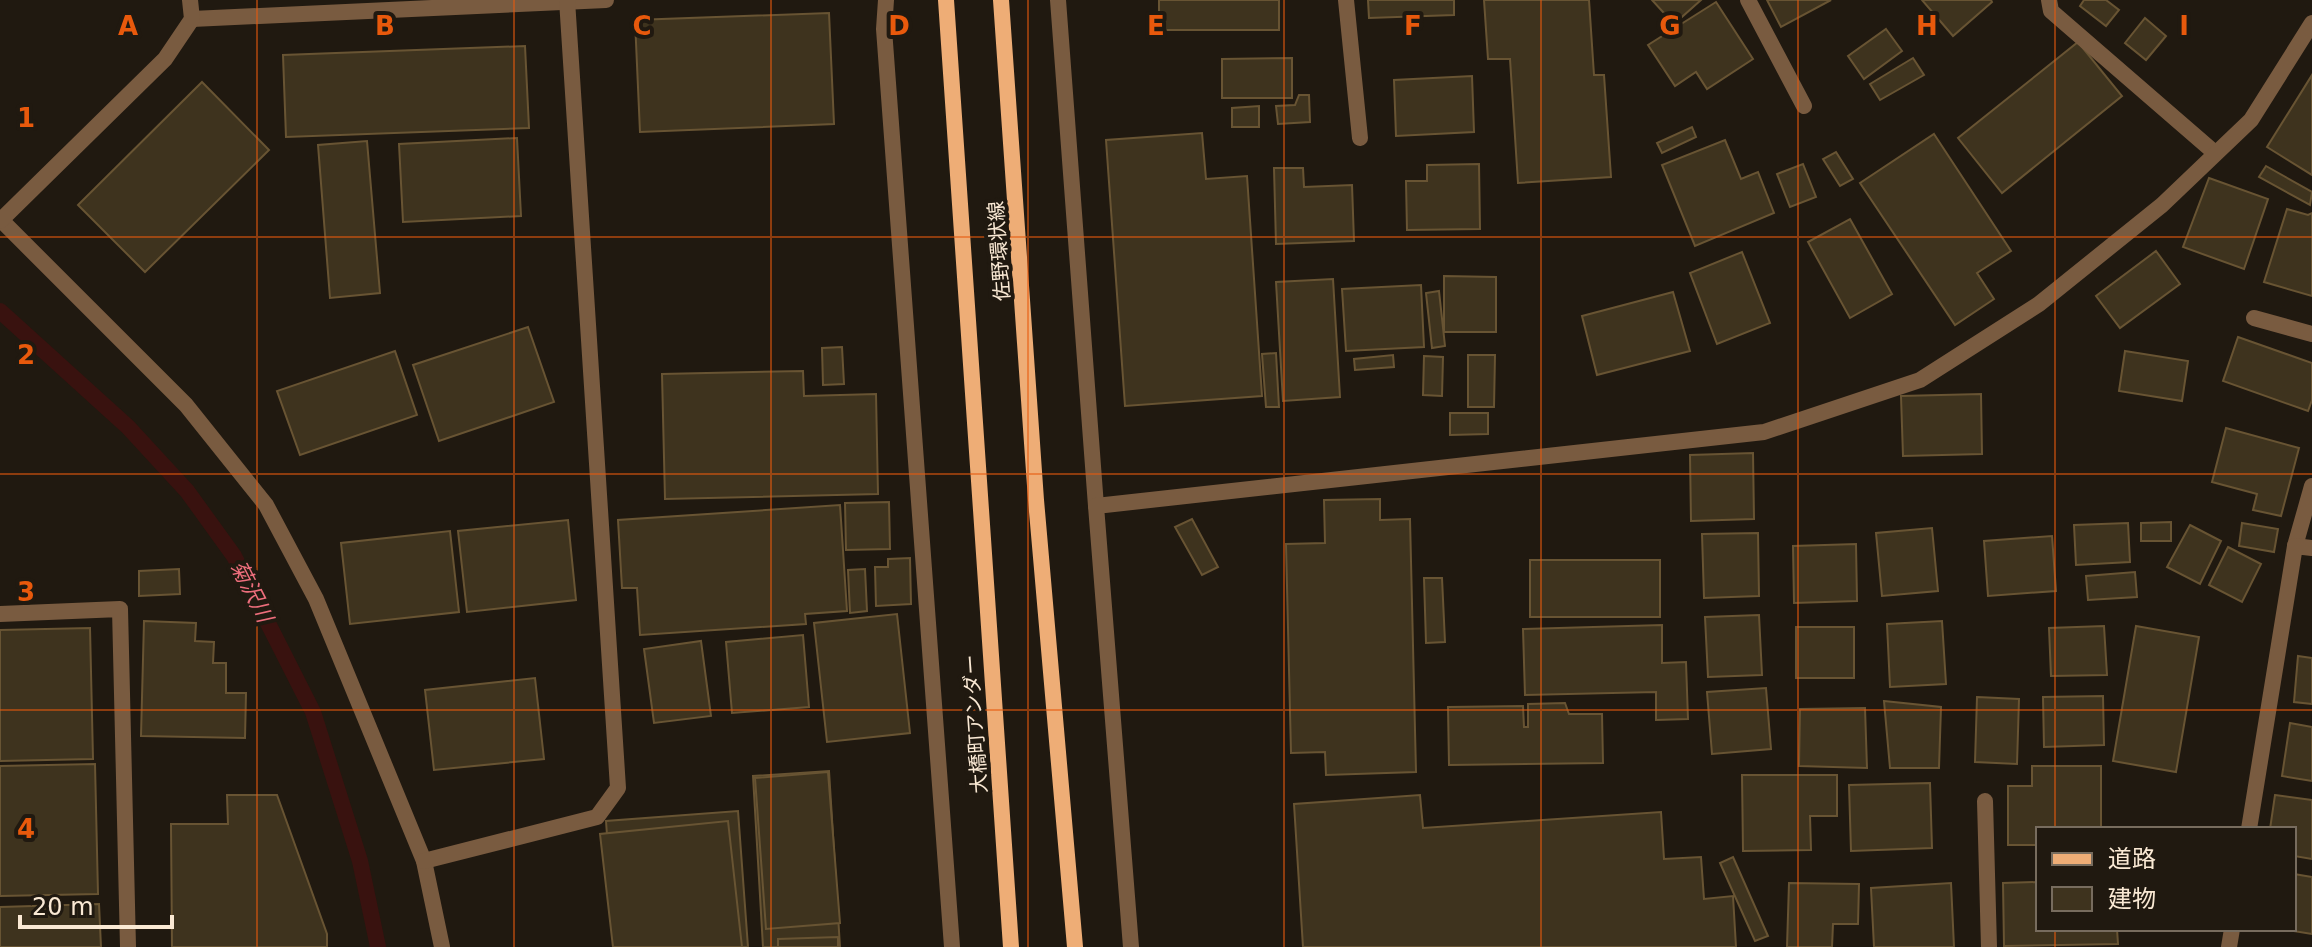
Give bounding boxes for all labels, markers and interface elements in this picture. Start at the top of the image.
text: A [118,11,138,41]
text: B [375,11,395,41]
text: C [632,11,652,41]
text: D [888,11,910,41]
text: E [1147,11,1165,41]
text: F [1404,11,1422,41]
text: G [1659,11,1681,41]
text: H [1916,11,1938,41]
text: I [2179,11,2189,41]
text: 1 [17,103,35,133]
street label: 佐野環状線 [984,200,1014,302]
text: 2 [17,340,35,370]
water label: 菊沢川 [225,556,279,628]
text: 3 [17,577,35,607]
street label: 大橋町アンダー [958,654,992,794]
text: 4 [17,814,35,844]
legend [2036,827,2296,931]
text: 道路 [2108,845,2156,873]
scale bar [20,879,172,929]
text: 建物 [2108,885,2156,913]
text: 20 m [32,893,94,921]

